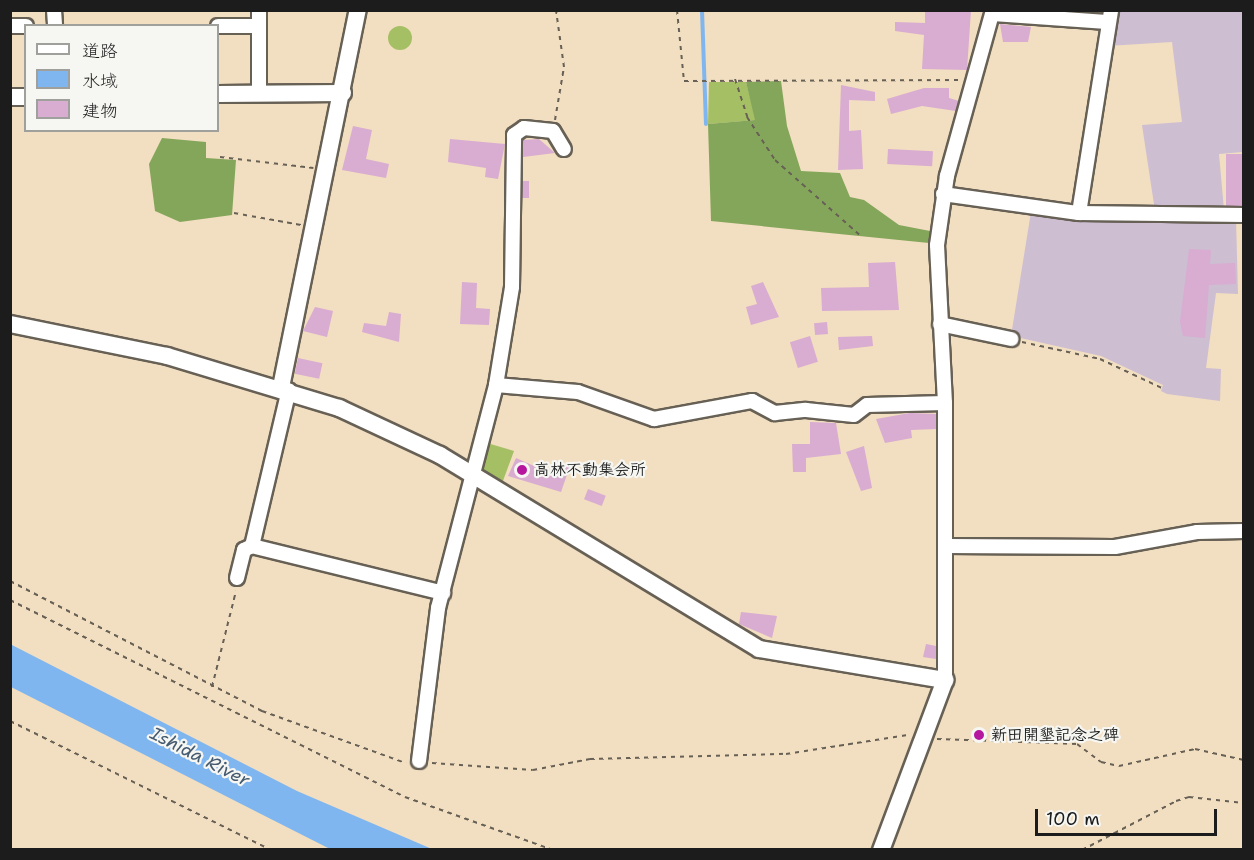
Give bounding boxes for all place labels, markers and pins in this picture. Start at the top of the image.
place label: 高林不動集会所 [534,460,646,480]
marker: 高林不動集会所 [515,463,529,477]
place label: 新田開墾記念之碑 [991,725,1119,745]
marker: 新田開墾記念之碑 [972,728,986,742]

